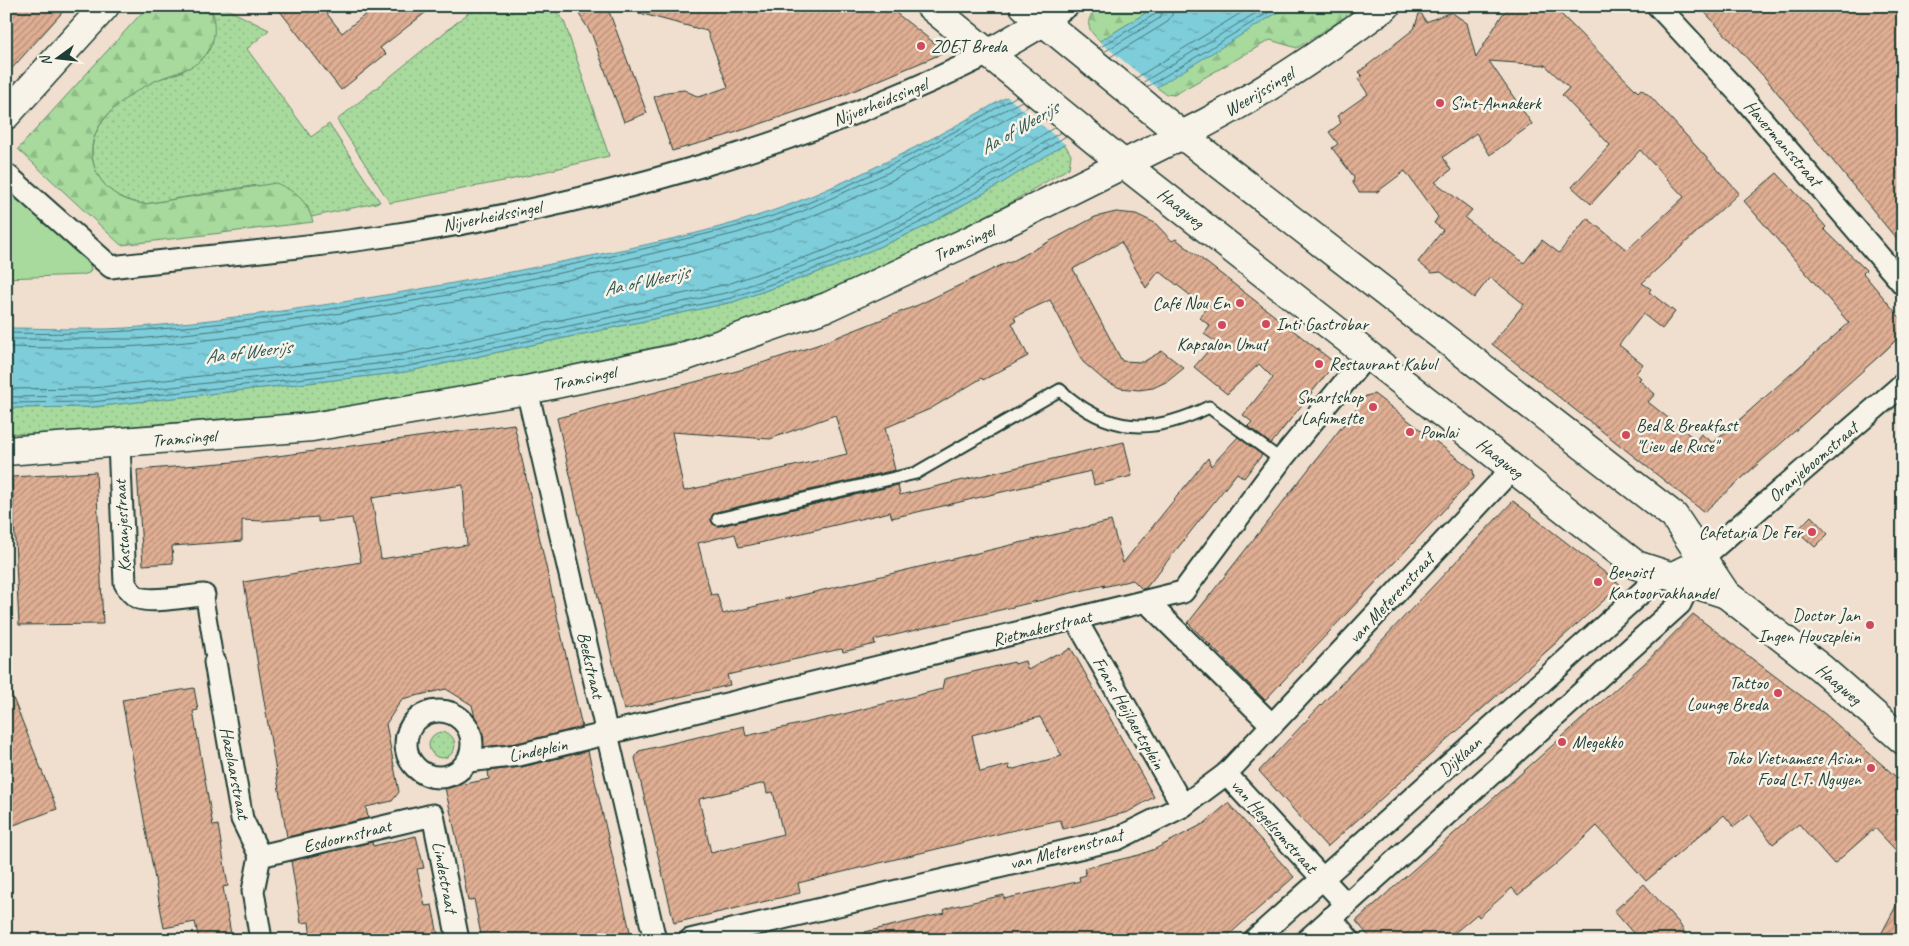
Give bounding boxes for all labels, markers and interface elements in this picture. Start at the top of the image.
north arrow [32,32,82,82]
place label: ZOET Breda [931,35,1009,57]
marker: ZOET Breda [915,40,927,52]
text: N [36,53,55,68]
street label: Weerijssingel [1220,61,1300,121]
street label: Nijverheidssingel [829,72,933,131]
place label: Sint-Annakerk [1450,92,1542,114]
water label: Aa of Weerijs [976,94,1065,160]
street label: Havermansstraat [1740,95,1828,193]
marker: Sint-Annakerk [1434,97,1446,109]
street label: Haagweg [1153,183,1210,234]
street label: Nijverheidssingel [441,195,546,236]
street label: Tramsingel [930,218,1001,267]
water label: Aa of Weerijs [601,260,694,302]
place label: Café Nou En [1152,292,1231,314]
marker: Café Nou En [1234,297,1246,309]
place label: Inti Gastrobar [1276,313,1370,335]
marker: Inti Gastrobar [1260,318,1272,330]
marker: Kapsalon Umut [1216,319,1228,331]
place label: Kapsalon Umut [1177,333,1270,355]
water label: Aa of Weerijs [204,334,296,369]
place label: Restaurant Kabul [1329,353,1439,375]
marker: Restaurant Kabul [1313,358,1325,370]
street label: Tramsingel [550,360,621,396]
place label: Smartshop Lafumette [1296,386,1364,429]
marker: Smartshop Lafumette [1367,401,1379,413]
place label: Bed & Breakfast "Lieu de Ruse" [1636,414,1739,457]
street label: Oranjeboomstraat [1764,415,1865,507]
place label: Pomlai [1420,421,1461,443]
street label: Tramsingel [151,424,220,452]
marker: Pomlai [1404,426,1416,438]
marker: Bed & Breakfast "Lieu de Ruse" [1620,429,1632,441]
street label: Haagweg [1472,433,1529,484]
street label: Kastanjestraat [108,477,135,573]
place label: Cafetaria De Fer [1699,521,1805,543]
marker: Cafetaria De Fer [1806,526,1818,538]
street label: van Meterenstraat [1343,546,1441,648]
place label: Benoist Kantoorvakhandel [1608,561,1720,604]
marker: Benoist Kantoorvakhandel [1592,576,1604,588]
place label: Doctor Jan Ingen Houszplein [1758,604,1861,647]
street label: Rietmakerstraat [990,605,1096,651]
marker: Doctor Jan Ingen Houszplein [1864,619,1876,631]
street label: Beekstraat [573,630,610,702]
street label: Frans Heijlaertsplein [1088,653,1171,774]
street label: Haagweg [1812,658,1868,711]
place label: Tattoo Lounge Breda [1687,672,1770,715]
marker: Tattoo Lounge Breda [1772,687,1784,699]
street label: Hazelaarstraat [215,725,255,823]
street label: Dijklaan [1434,730,1487,781]
place label: Megekko [1572,731,1624,753]
street label: Lindeplein [507,733,570,767]
marker: Megekko [1556,736,1568,748]
place label: Toko Vietnamese Asian Food L.T. Nguyen [1725,747,1862,790]
marker: Toko Vietnamese Asian Food L.T. Nguyen [1865,762,1877,774]
street label: van Hegelsomstraat [1226,774,1323,879]
street label: Esdoornstraat [301,814,395,858]
street label: van Meterenstraat [1007,823,1128,875]
street label: Lindestraat [427,840,463,917]

